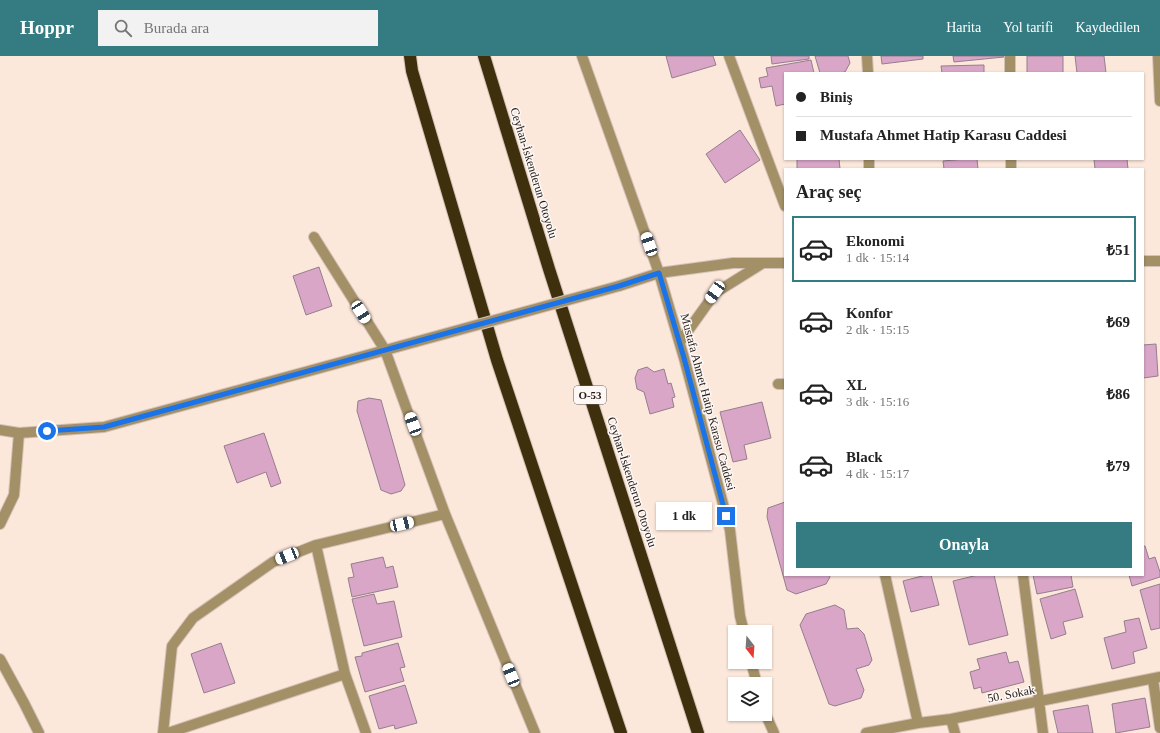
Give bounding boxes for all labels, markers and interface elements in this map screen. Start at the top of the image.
search box [98,10,378,46]
text: Hoppr [20,17,74,38]
icon: search [112,17,134,39]
text: Burada ara [144,20,209,36]
text: Harita [946,20,981,35]
text: Yol tarifi [1003,20,1053,35]
text: Kaydedilen [1075,20,1140,35]
text: Biniş [820,89,853,105]
street label: Ceyhan-İskenderun Otoyolu [507,106,561,240]
text: Mustafa Ahmet Hatip Karasu Caddesi [820,127,1067,143]
text: Araç seç [796,182,861,202]
car [639,231,659,257]
icon: car [798,231,834,267]
text: Ekonomi [846,233,904,249]
text: ₺51 [1106,242,1130,258]
text: 1 dk · 15:14 [846,250,909,265]
car [703,279,727,305]
car [349,299,373,325]
icon: car [798,303,834,339]
text: Konfor [846,305,893,321]
street label: Mustafa Ahmet Hatip Karasu Caddesi [678,312,739,493]
text: ₺69 [1106,314,1130,330]
text: 2 dk · 15:15 [846,322,909,337]
icon: car [798,375,834,411]
text: XL [846,377,867,393]
road number: O-53 [574,386,606,404]
text: ₺86 [1106,386,1130,402]
text: 3 dk · 15:16 [846,394,909,409]
car [403,411,423,437]
street label: Ceyhan-İskenderun Otoyolu [604,415,660,549]
route start [38,422,56,440]
icon: car [798,447,834,483]
text: Black [846,449,883,465]
text: ₺79 [1106,458,1130,474]
text: 4 dk · 15:17 [846,466,909,481]
callout: 1 dk [656,502,712,530]
route end [717,507,735,525]
text: 1 dk [672,508,696,523]
car [389,515,415,533]
button: Onayla [796,522,1132,568]
car [274,546,300,566]
north arrow [728,625,772,669]
map controls [728,625,772,721]
car [501,662,521,688]
button: layers [728,677,772,721]
street label: 50. Sokak [986,683,1036,705]

